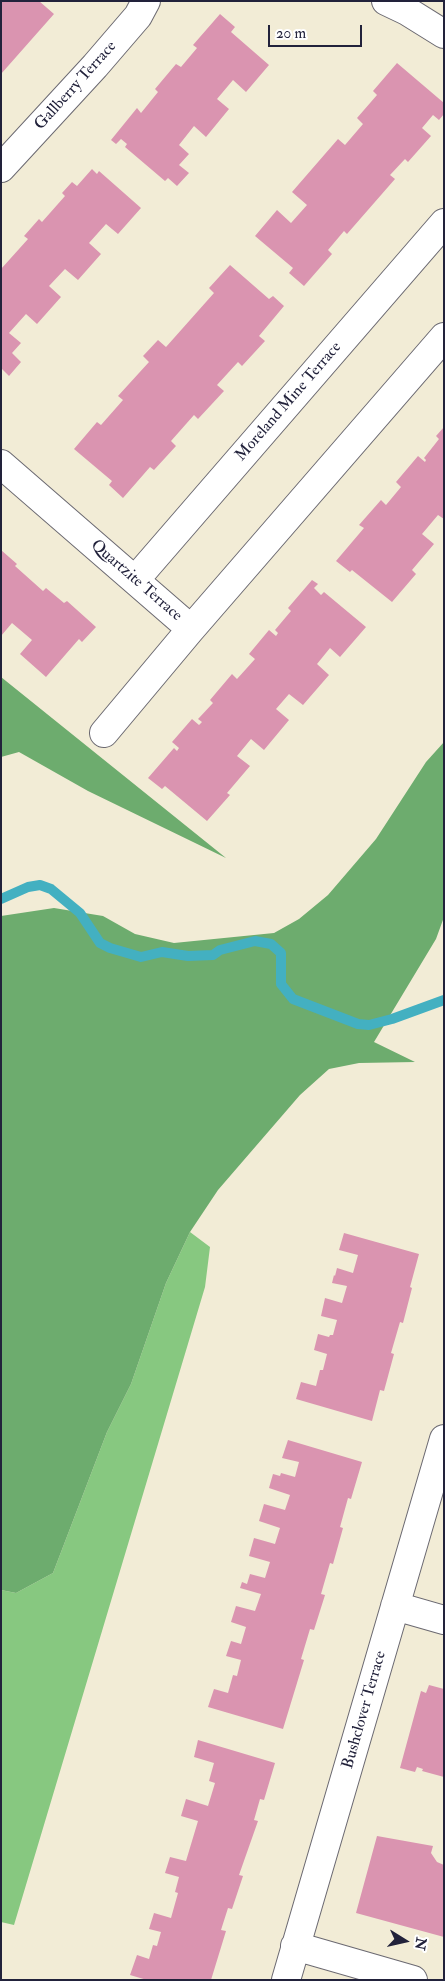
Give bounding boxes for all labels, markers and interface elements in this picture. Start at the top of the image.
scale bar [270,15,364,47]
text: 20 m [276,24,306,43]
street label: Gallberry Terrace [31,38,121,134]
street label: Moreland Mine Terrace [232,338,346,466]
street label: Quartzite Terrace [86,536,186,626]
street label: Bushclover Terrace [339,1649,391,1771]
north arrow [380,1916,430,1966]
text: N [411,1936,430,1951]

